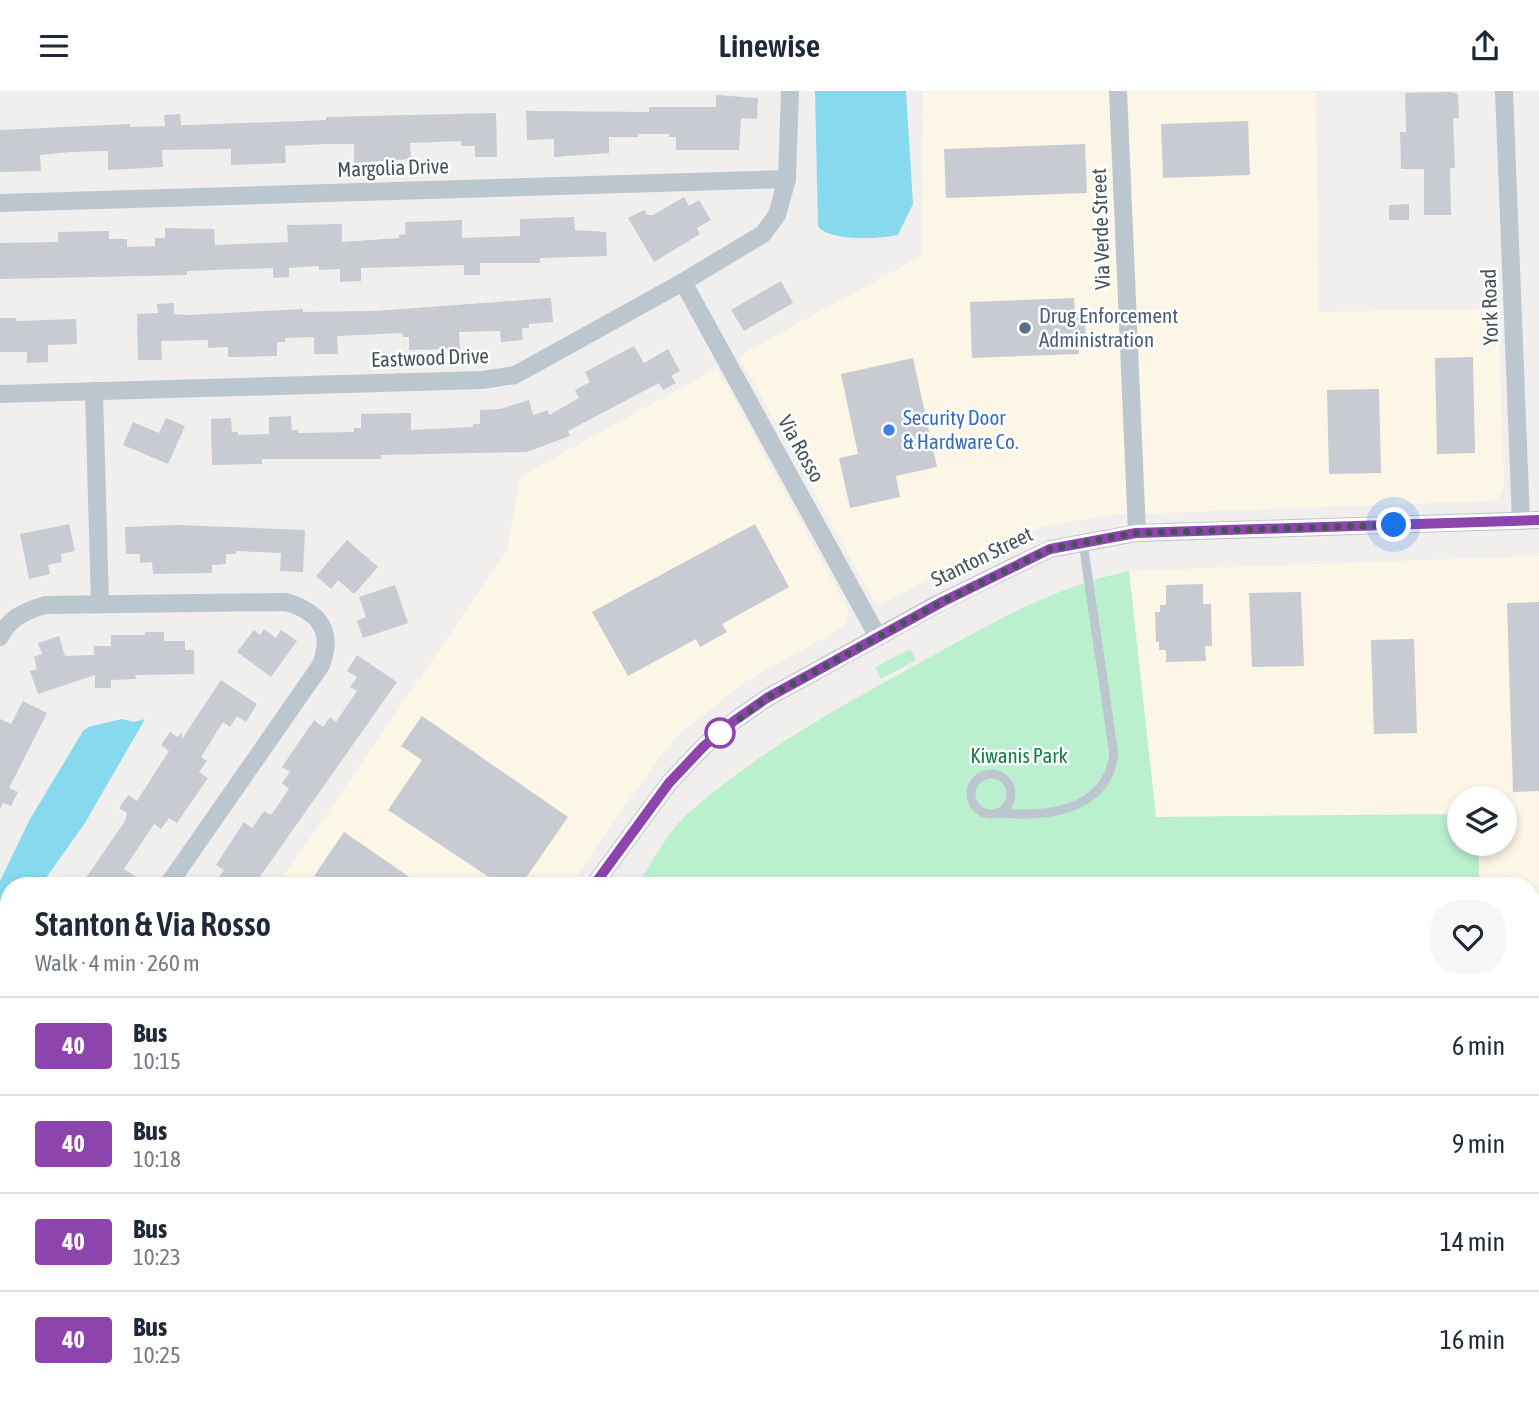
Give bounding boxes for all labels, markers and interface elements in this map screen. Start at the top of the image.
icon: menu [35,27,73,65]
text: Linewise [719,27,820,64]
icon: share [1466,27,1504,65]
street label: Margolia Drive [337,153,449,181]
street label: Via Verde Street [1086,168,1114,290]
street label: York Road [1476,268,1502,346]
place label: Drug Enforcement Administration [1039,303,1178,351]
marker: Drug Enforcement Administration [1017,320,1033,336]
street label: Eastwood Drive [371,343,489,371]
place label: Security Door & Hardware Co. [903,405,1019,453]
street label: Via Rosso [774,411,830,486]
marker: Security Door & Hardware Co. [881,422,897,438]
your location [1376,507,1411,542]
street label: Stanton Street [927,521,1036,591]
unlabelled marker [705,718,735,748]
park label: Kiwanis Park [970,743,1068,767]
map controls [1447,786,1517,856]
button: layers [1447,786,1517,856]
button: heart [1431,900,1505,974]
text: Stanton & Via Rosso [35,905,271,943]
text: Walk · 4 min · 260 m [35,950,199,976]
text: Bus [133,1018,167,1048]
text: 6 min [1452,1031,1505,1061]
text: 40 [62,1032,85,1059]
text: 10:15 [133,1048,181,1074]
text: Bus [133,1116,167,1146]
text: 9 min [1452,1129,1505,1159]
text: 40 [62,1130,85,1157]
text: 10:18 [133,1146,181,1172]
text: Bus [133,1214,167,1244]
text: 14 min [1440,1227,1505,1257]
text: 40 [62,1228,85,1255]
text: 10:23 [133,1244,181,1270]
text: Bus [133,1312,167,1342]
text: 16 min [1440,1325,1505,1355]
text: 40 [62,1326,85,1353]
text: 10:25 [133,1342,181,1368]

